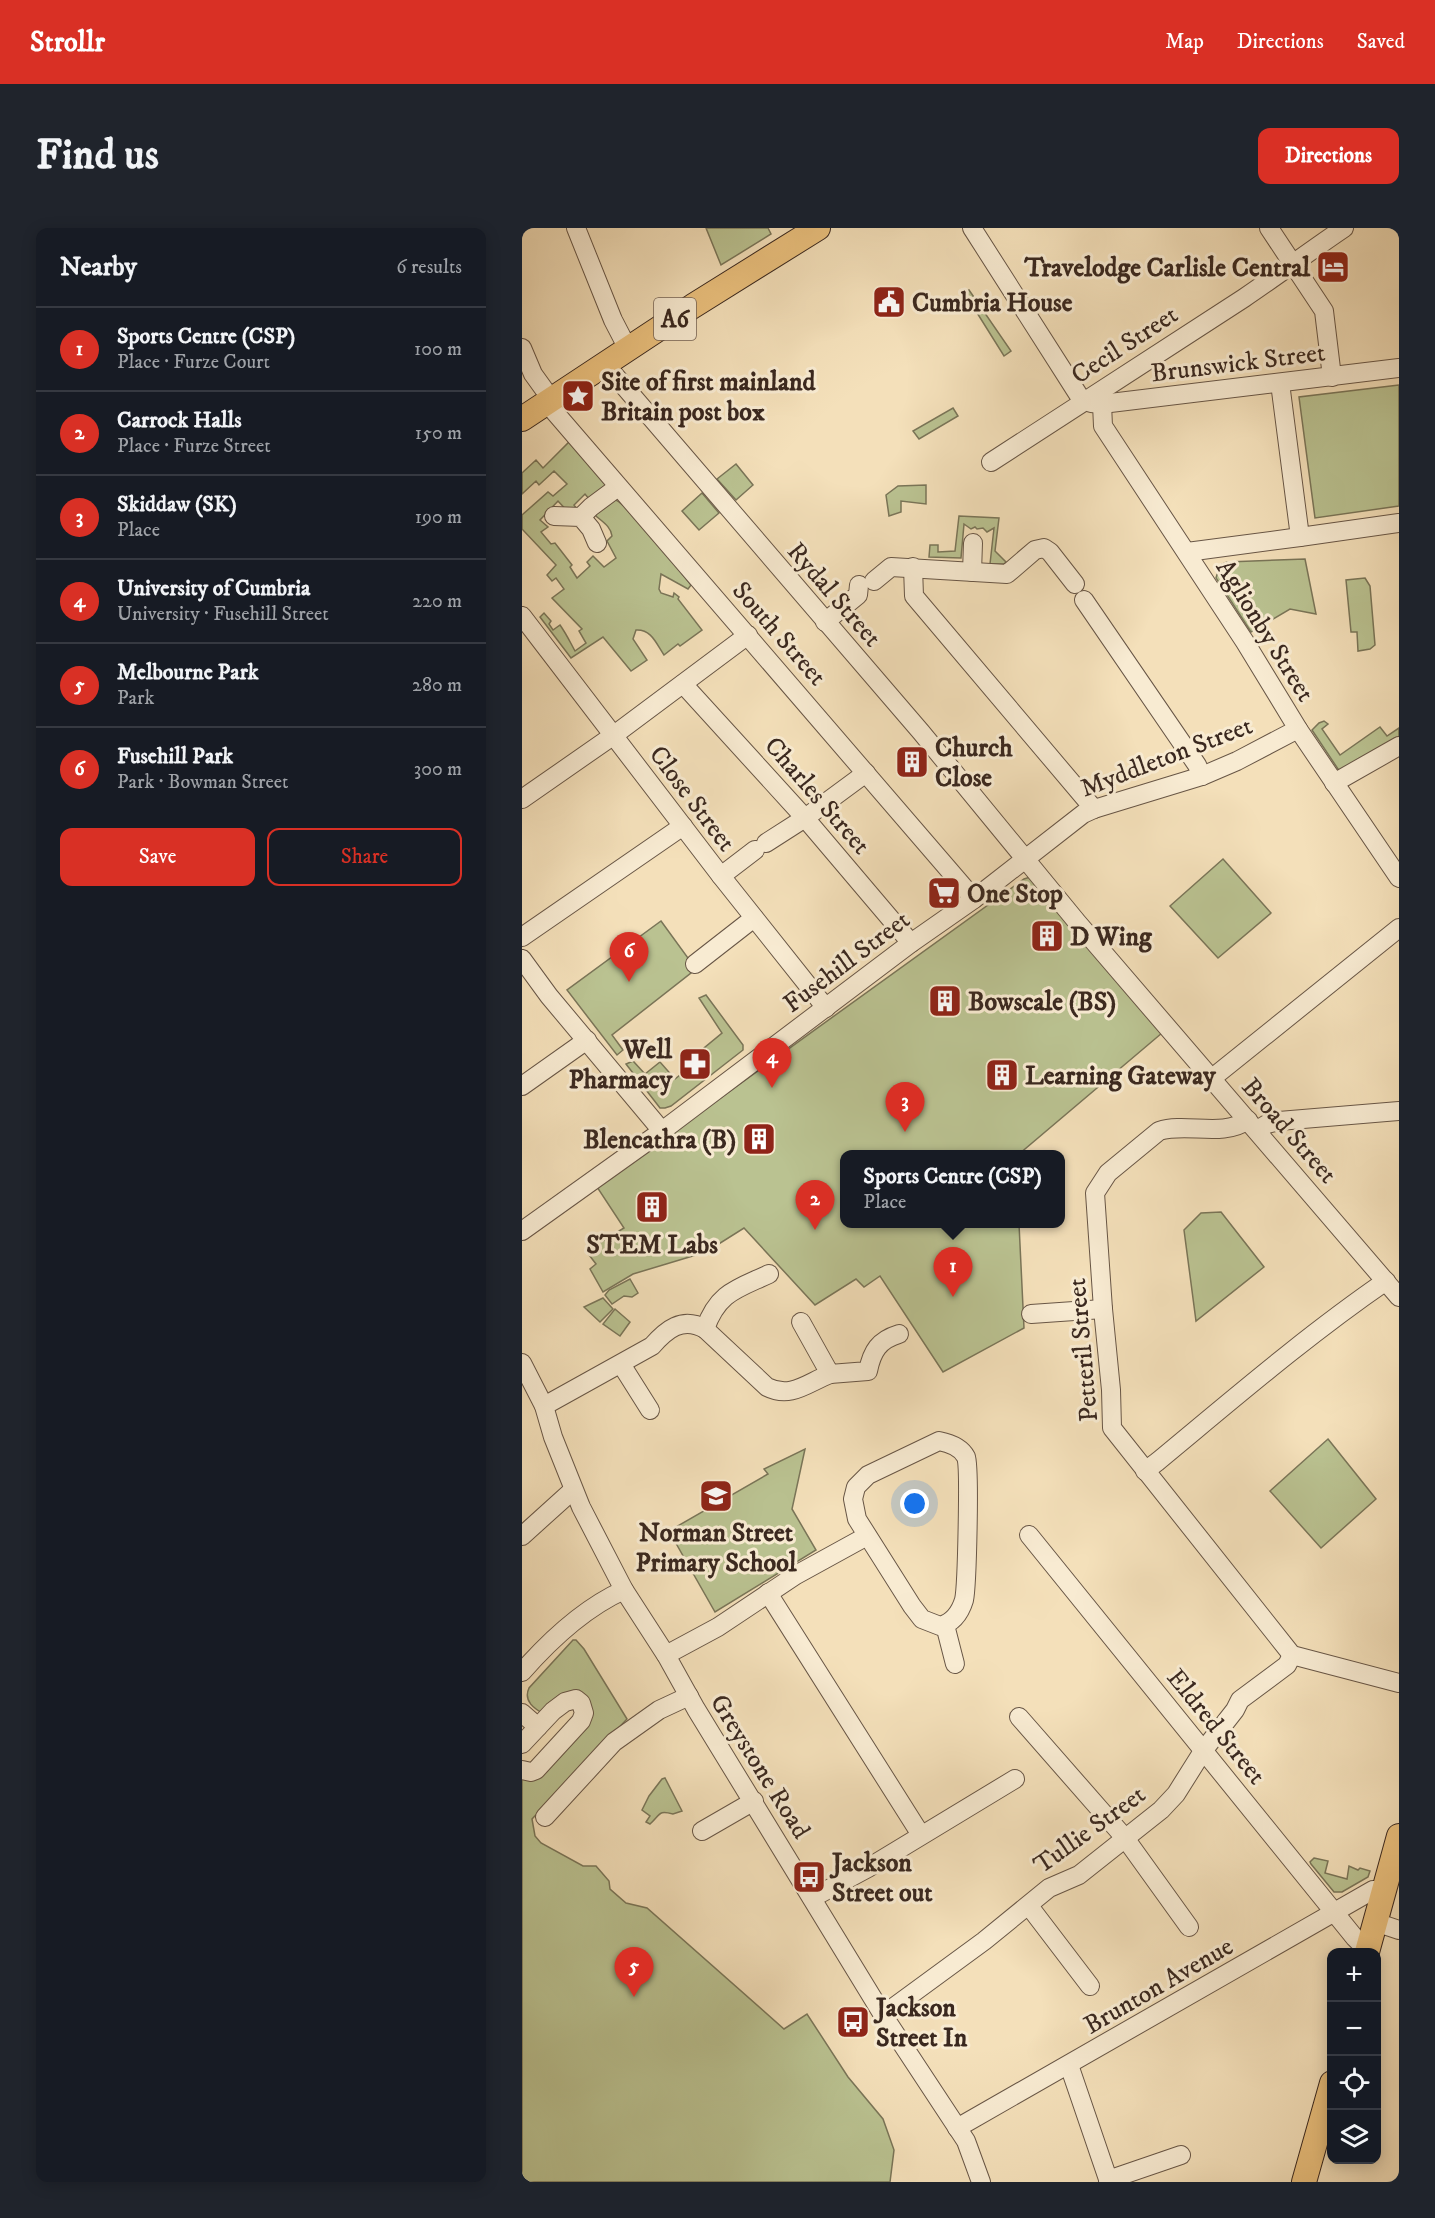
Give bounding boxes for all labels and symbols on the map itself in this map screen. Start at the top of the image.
hotel icon: Travelodge Carlisle Central [1315,249,1351,285]
place label: Travelodge Carlisle Central [1023,252,1311,285]
public building icon: Cumbria House [871,284,907,320]
place label: Cumbria House [912,287,1073,320]
road number: A6 [654,298,696,340]
street label: Cecil Street [1065,299,1184,392]
street label: Brunswick Street [1149,336,1327,391]
place label: Site of first mainland Britain post box [601,366,816,429]
place icon: Site of first mainland Britain post box [560,378,596,414]
street label: Rydal Street [779,536,888,654]
street label: Aglionby Street [1208,554,1322,708]
street label: South Street [724,575,833,693]
street label: Myddleton Street [1076,709,1257,805]
street label: Charles Street [757,730,877,862]
place label: Church Close [935,732,1013,795]
street label: Close Street [641,739,742,858]
building icon: Church Close [894,744,930,780]
supermarket icon: One Stop [926,875,962,911]
place label: One Stop [967,878,1063,911]
street label: Fusehill Street [777,904,917,1021]
building icon: D Wing [1029,918,1065,954]
place label: D Wing [1070,921,1153,954]
pin: 6 [610,932,648,982]
building icon: Bowscale (BS) [927,983,963,1019]
place label: Bowscale (BS) [968,986,1116,1019]
place label: Well Pharmacy [568,1034,673,1097]
pin: 4 [752,1038,792,1088]
pharmacy icon: Well Pharmacy [677,1046,713,1082]
building icon: Learning Gateway [984,1057,1020,1093]
place label: Learning Gateway [1025,1060,1216,1093]
street label: Broad Street [1234,1071,1344,1191]
pin: 3 [886,1082,925,1132]
building icon: Blencathra (B) [741,1121,777,1157]
place label: Blencathra (B) [583,1124,736,1157]
pin: 2 [796,1180,834,1230]
building icon: STEM Labs [634,1189,670,1225]
place label: STEM Labs [586,1229,718,1262]
pin: 1 [934,1248,972,1297]
street label: Petteril Street [1061,1277,1106,1423]
school or university icon: Norman Street Primary School [698,1478,734,1514]
your location [900,1489,929,1518]
place label: Norman Street Primary School [635,1517,798,1580]
street label: Eldred Street [1159,1662,1273,1792]
street label: Greystone Road [702,1688,817,1845]
street label: Tullie Street [1027,1779,1152,1882]
place label: Jackson Street out [829,1847,933,1910]
bus stop icon: Jackson Street out [791,1859,827,1895]
street label: Brunton Avenue [1078,1930,1239,2042]
pin: 5 [614,1948,654,1997]
place label: Jackson Street In [873,1992,968,2055]
bus stop icon: Jackson Street In [835,2004,871,2040]

